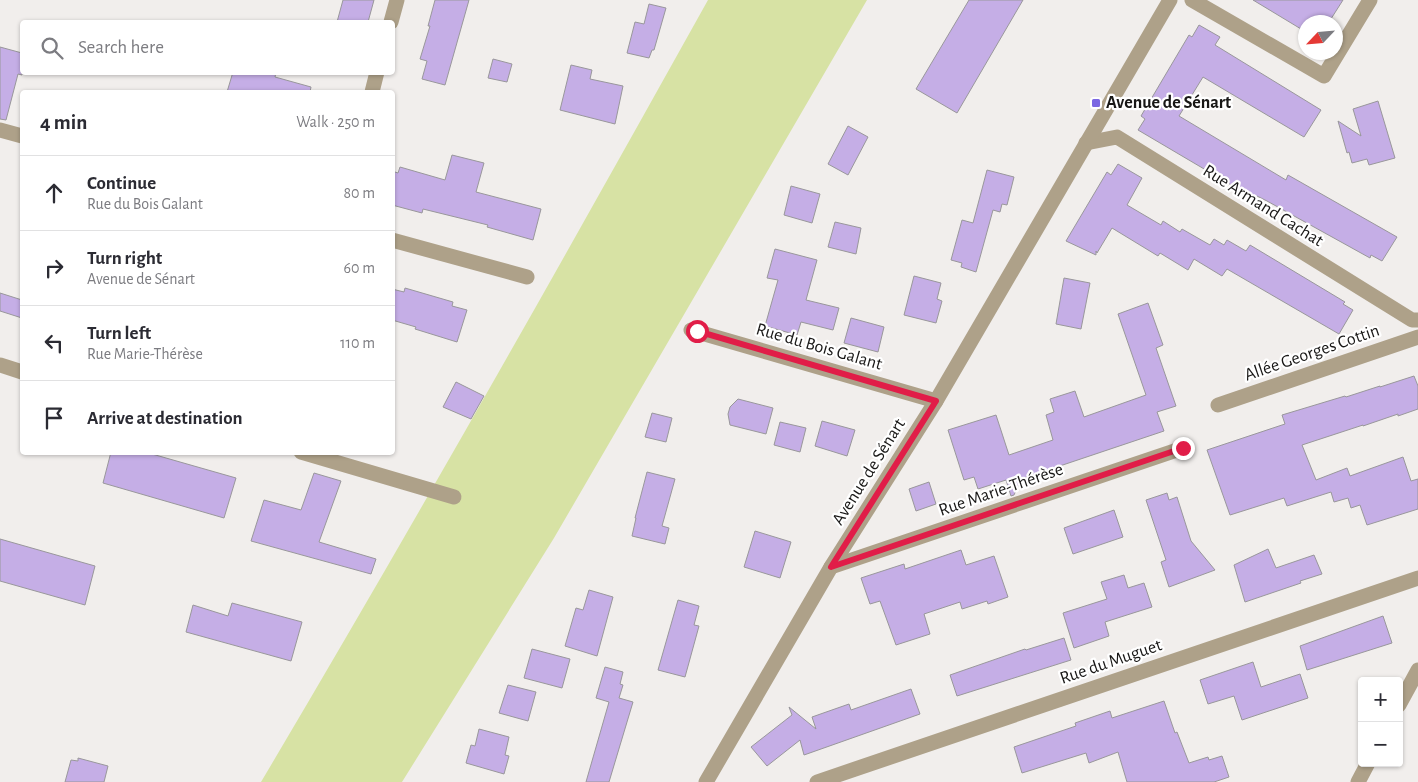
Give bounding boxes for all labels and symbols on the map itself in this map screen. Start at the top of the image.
north arrow [1298,15,1343,60]
place label: Avenue de Sénart [1106,94,1231,112]
marker: Avenue de Sénart [1090,97,1102,109]
street label: Rue Armand Cachat [1200,162,1327,250]
route start [686,320,709,343]
street label: Rue du Bois Galant [754,320,884,374]
street label: Allée Georges Cottin [1242,321,1382,385]
street label: Avenue de Sénart [829,416,909,528]
route end [1172,437,1195,460]
street label: Rue Marie-Thérèse [936,460,1066,520]
street label: Rue du Muguet [1058,636,1165,688]

